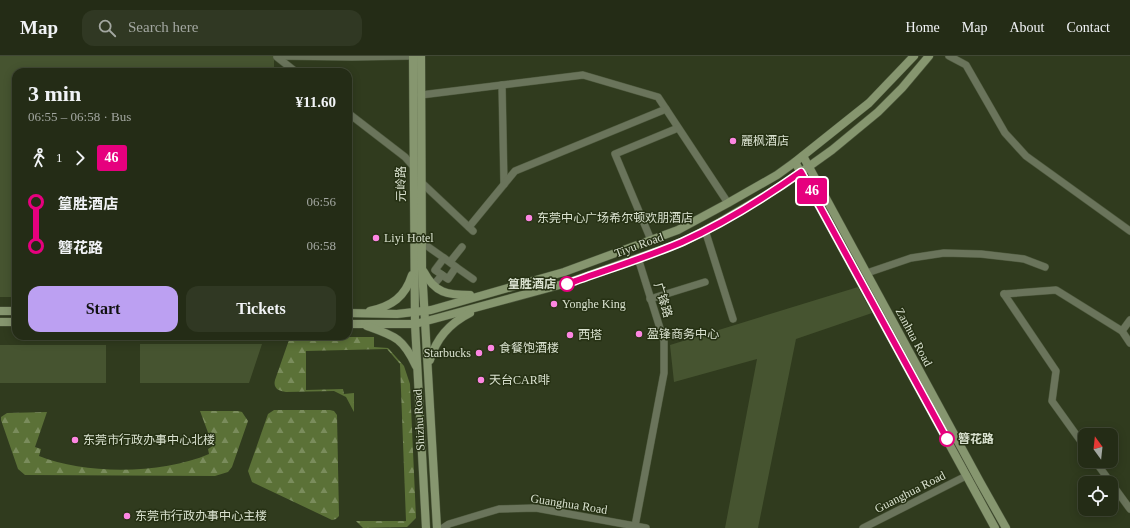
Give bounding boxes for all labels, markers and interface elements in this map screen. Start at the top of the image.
search box [82,10,362,46]
text: Map [20,17,58,38]
icon: search [96,17,118,39]
text: Search here [128,19,198,35]
text: Home [906,20,940,35]
text: Map [962,20,987,35]
text: About [1009,20,1044,35]
text: Contact [1066,20,1110,35]
text: 3 min [28,81,81,106]
text: ¥11.60 [296,94,336,110]
text: 06:55 – 06:58 · Bus [28,109,131,124]
place label: 麗枫酒店 [741,134,789,148]
marker: 麗枫酒店 [728,136,738,146]
icon: walk [28,147,50,169]
icon: forward [69,147,91,169]
text: 1 [56,150,63,165]
text: 46 [105,150,119,165]
street label: 元岭路 [394,166,408,202]
line badge: 46 [794,178,830,204]
text: 46 [805,183,819,198]
text: 06:56 [306,194,336,209]
text: 篁胜酒店 [58,196,118,212]
place label: 东莞中心广场希尔顿欢朋酒店 [537,211,693,225]
marker: 东莞中心广场希尔顿欢朋酒店 [524,213,534,223]
street label: Tiyu Road [613,230,665,260]
place label: Liyi Hotel [384,231,434,245]
marker: Liyi Hotel [371,233,381,243]
text: 06:58 [306,238,336,253]
text: 簪花路 [58,240,103,256]
marker: 篁胜酒店 [559,276,575,292]
place label: 篁胜酒店 [508,277,556,291]
street label: 广锋路 [651,281,675,319]
button: Start [28,286,178,332]
button: Tickets [186,286,336,332]
place label: Yonghe King [562,297,626,311]
marker: Yonghe King [549,299,559,309]
street label: Zanhua Road [893,305,935,369]
place label: 盈锋商务中心 [647,327,719,341]
place label: 西塔 [578,328,602,342]
marker: 盈锋商务中心 [634,329,644,339]
marker: 西塔 [565,330,575,340]
place label: 食餐饱酒楼 [499,341,559,355]
marker: 食餐饱酒楼 [486,343,496,353]
place label: Starbucks [424,346,471,360]
marker: Starbucks [474,348,484,358]
place label: 天台CAR啡 [489,373,550,387]
marker: 天台CAR啡 [476,375,486,385]
street label: Shizhu Road [410,389,428,451]
north arrow [1078,428,1118,468]
map controls [1078,428,1118,516]
marker: 簪花路 [939,431,955,447]
place label: 簪花路 [958,432,994,446]
place label: 东莞市行政办事中心北楼 [83,433,215,447]
marker: 东莞市行政办事中心北楼 [70,435,80,445]
street label: Guanghua Road [872,468,948,516]
button: locate [1078,476,1118,516]
street label: Guanghua Road [530,491,608,517]
place label: 东莞市行政办事中心主楼 [135,509,267,523]
marker: 东莞市行政办事中心主楼 [122,511,132,521]

